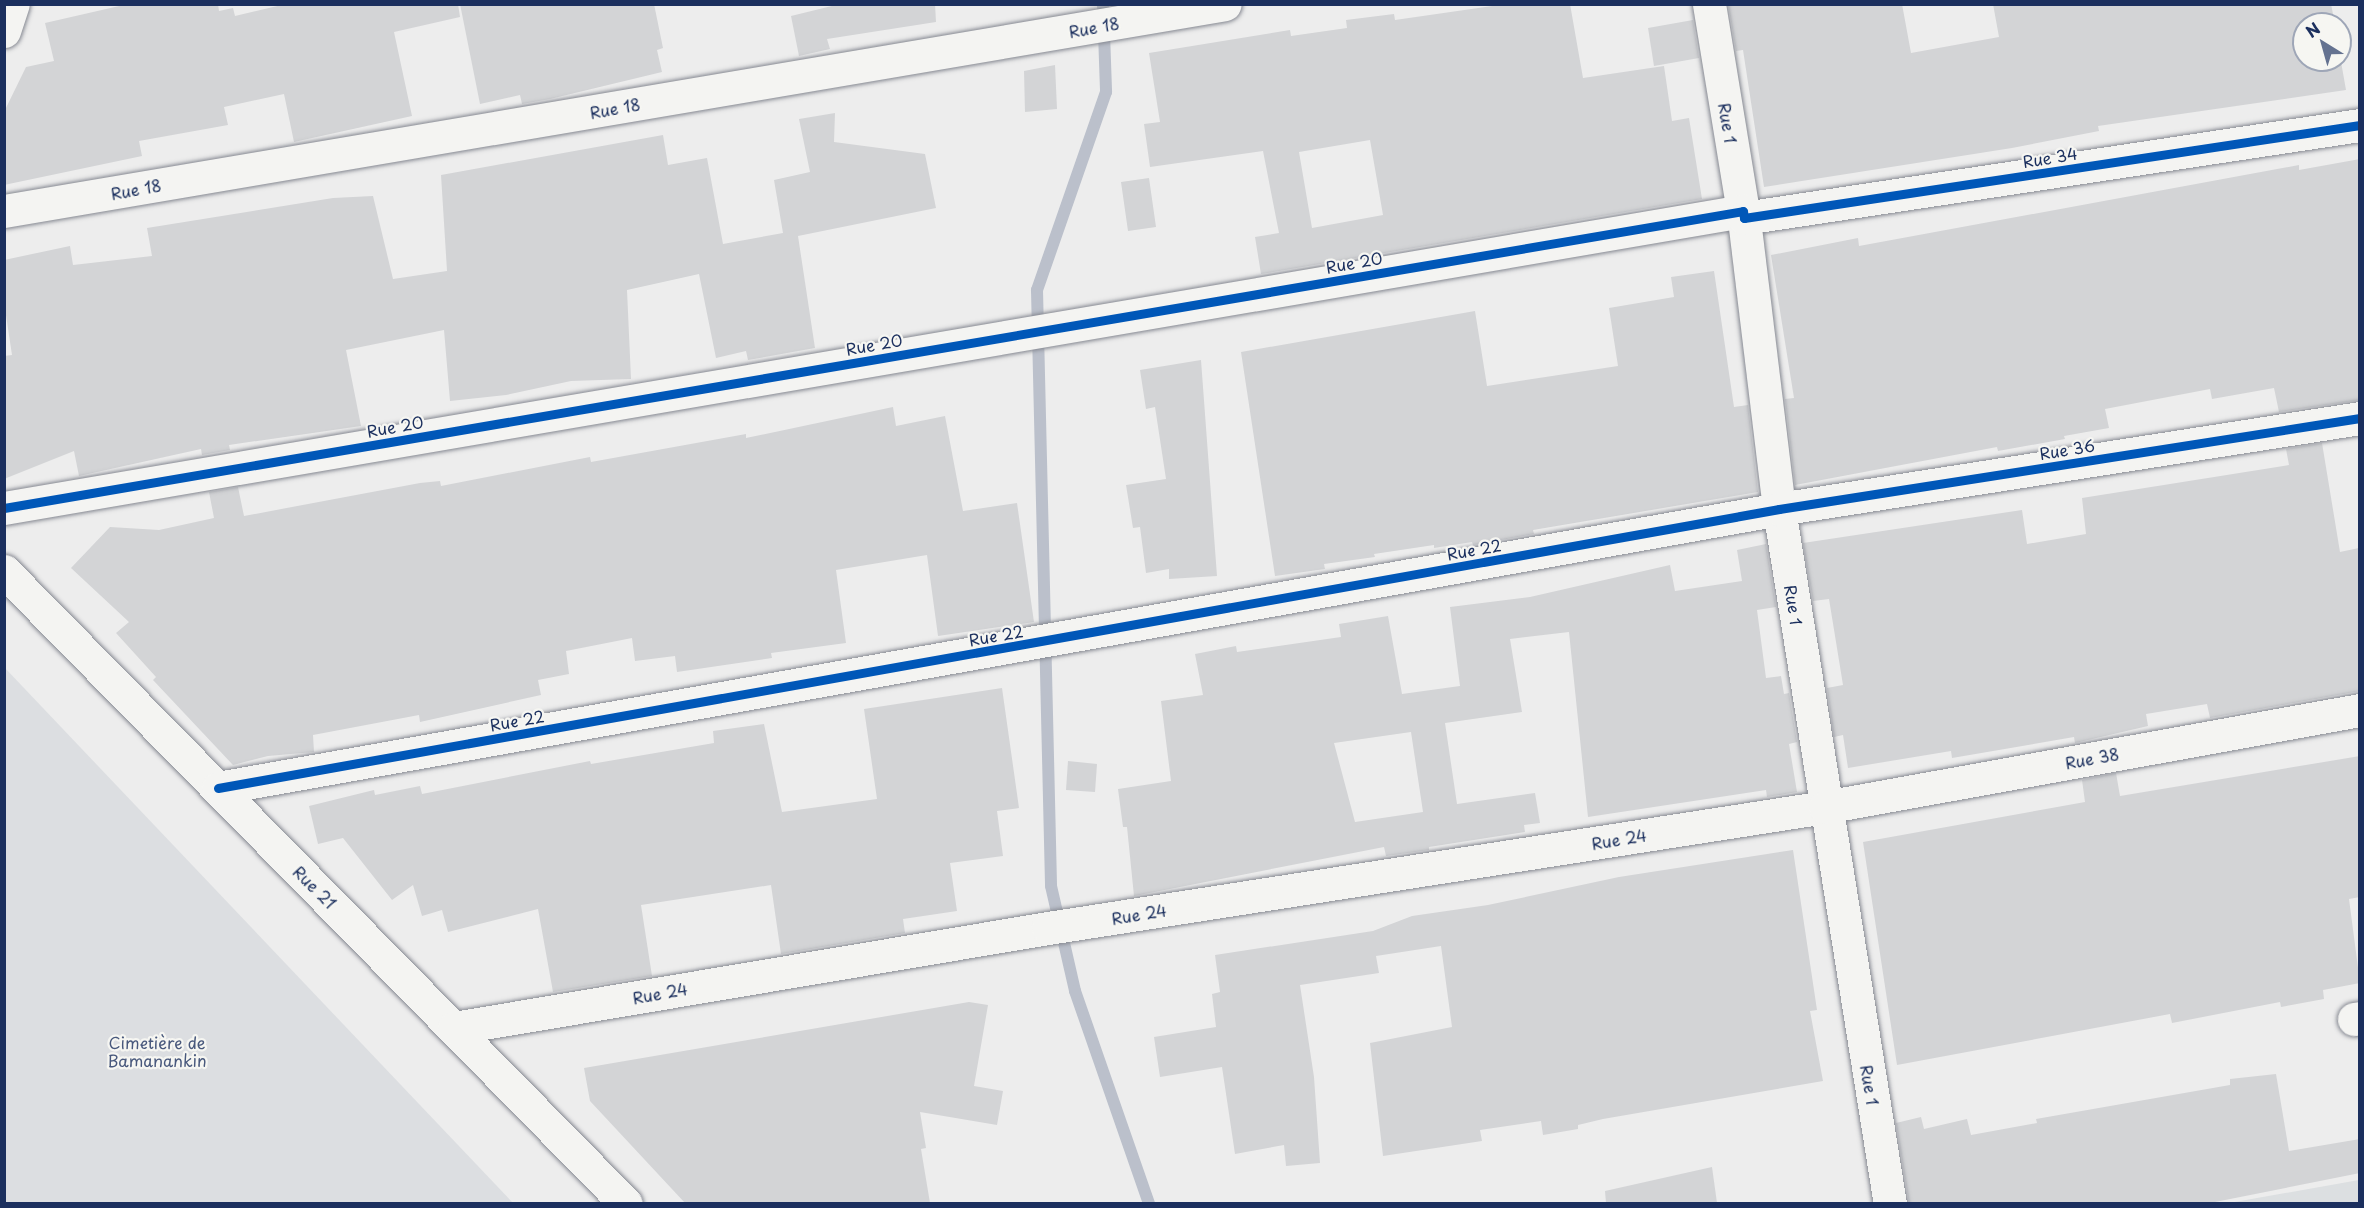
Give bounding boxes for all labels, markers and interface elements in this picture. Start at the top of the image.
north arrow [2292,12,2352,72]
street label: Rue 18 [1067,13,1121,41]
text: N [2300,16,2325,43]
street label: Rue 18 [588,94,642,122]
street label: Rue 1 [1715,101,1741,145]
street label: Rue 34 [2021,143,2079,171]
street label: Rue 18 [109,175,163,203]
street label: Rue 20 [1324,248,1384,276]
street label: Rue 20 [844,330,904,358]
street label: Rue 20 [365,412,425,440]
street label: Rue 36 [2038,435,2096,463]
street label: Rue 22 [1445,535,1503,563]
street label: Rue 1 [1781,583,1807,627]
street label: Rue 22 [967,621,1025,649]
street label: Rue 22 [488,706,546,734]
street label: Rue 38 [2063,744,2121,772]
street label: Rue 24 [1590,825,1648,853]
street label: Rue 21 [289,861,341,913]
street label: Rue 24 [1110,900,1168,928]
street label: Rue 24 [631,979,689,1007]
park label: Cimetière de Bamanankin [107,1032,207,1070]
street label: Rue 1 [1857,1063,1883,1107]

